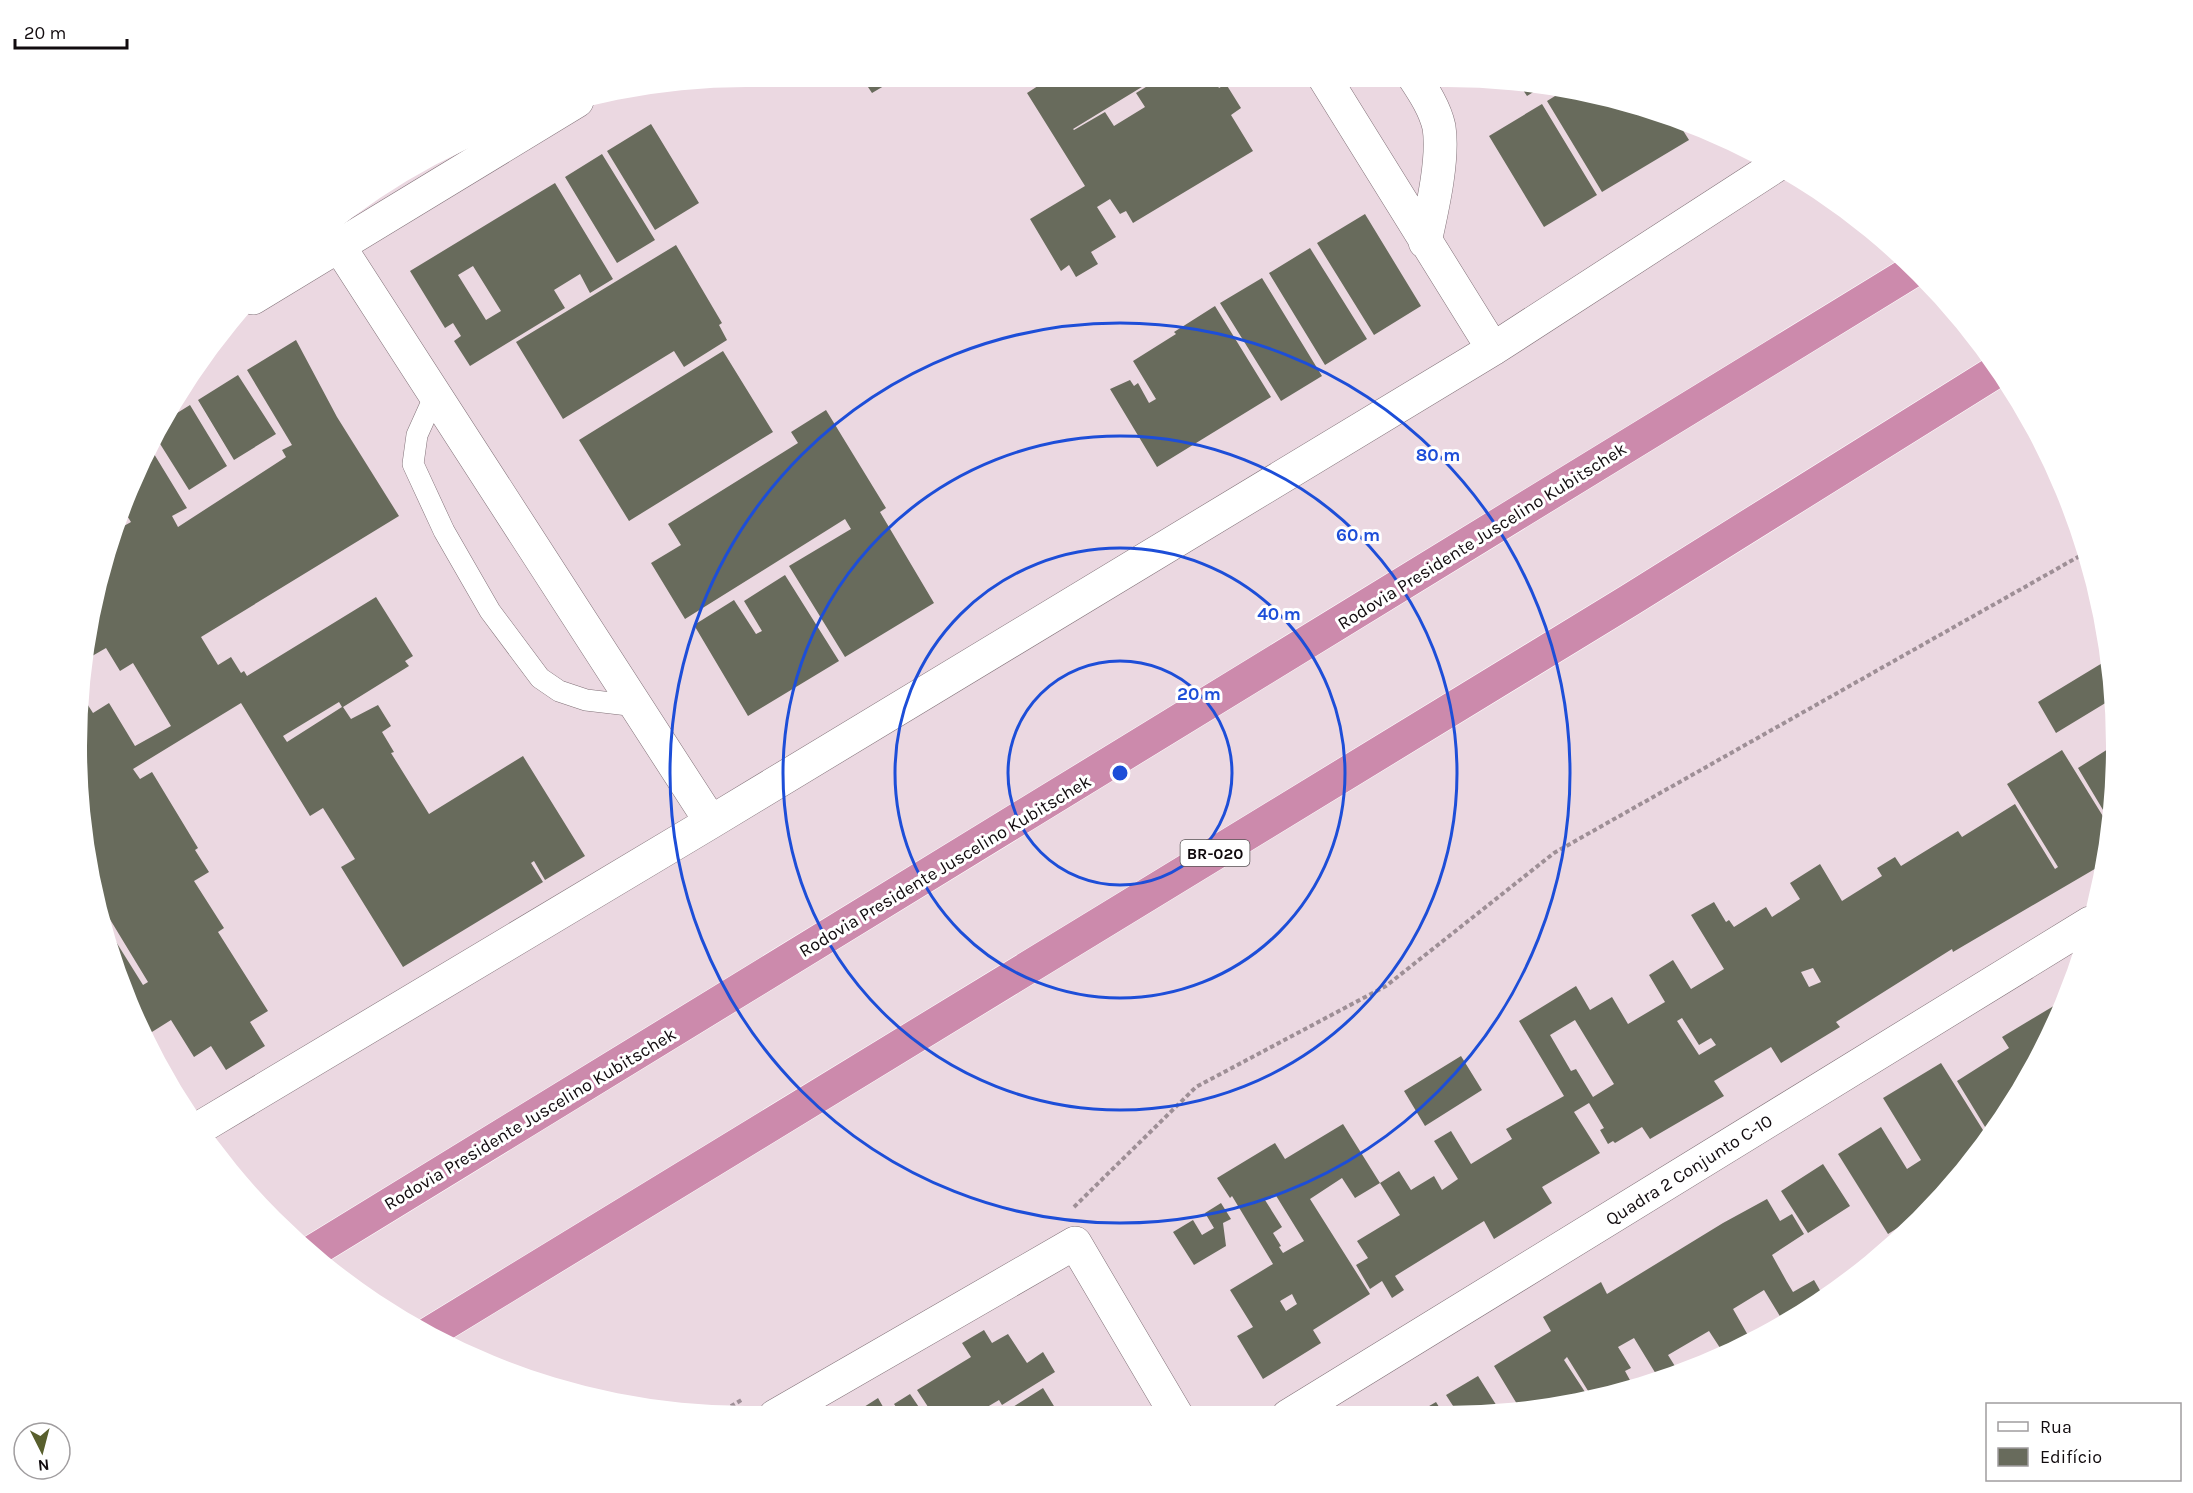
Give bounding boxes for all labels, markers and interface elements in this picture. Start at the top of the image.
scale bar [15,12,128,50]
text: 20 m [24,22,66,44]
street label: Rodovia Presidente Juscelino Kubitschek [1333,437,1631,635]
text: 80 m [1416,444,1460,466]
text: 60 m [1336,524,1380,546]
text: 40 m [1257,603,1301,625]
text: 20 m [1177,683,1221,705]
centre of rings [1110,763,1130,783]
street label: Rodovia Presidente Juscelino Kubitschek [795,770,1095,962]
road number: BR-020 [1180,840,1250,866]
street label: Rodovia Presidente Juscelino Kubitschek [380,1023,680,1215]
street label: Quadra 2 Conjunto C-10 [1602,1110,1776,1230]
legend [1986,1403,2181,1481]
text: Rua [2040,1416,2072,1438]
north arrow [12,1421,72,1481]
text: Edifício [2040,1446,2102,1468]
text: N [37,1455,50,1475]

